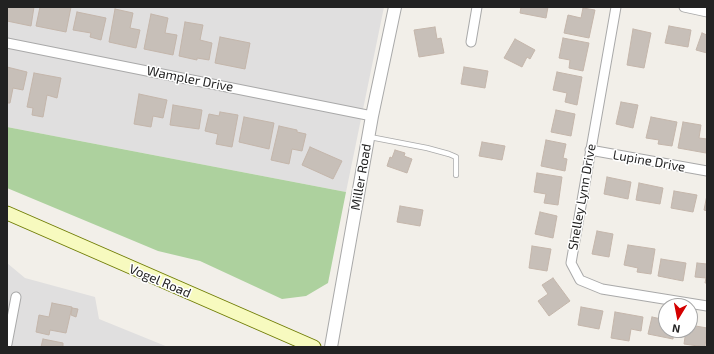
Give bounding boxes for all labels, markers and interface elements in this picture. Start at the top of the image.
street label: Wampler Drive [145,63,235,95]
street label: Miller Road [347,142,375,212]
street label: Shelley Lynn Drive [565,143,599,251]
street label: Lupine Drive [612,147,686,175]
street label: Vogel Road [127,261,193,301]
north arrow [658,298,698,338]
text: N [671,322,681,336]

